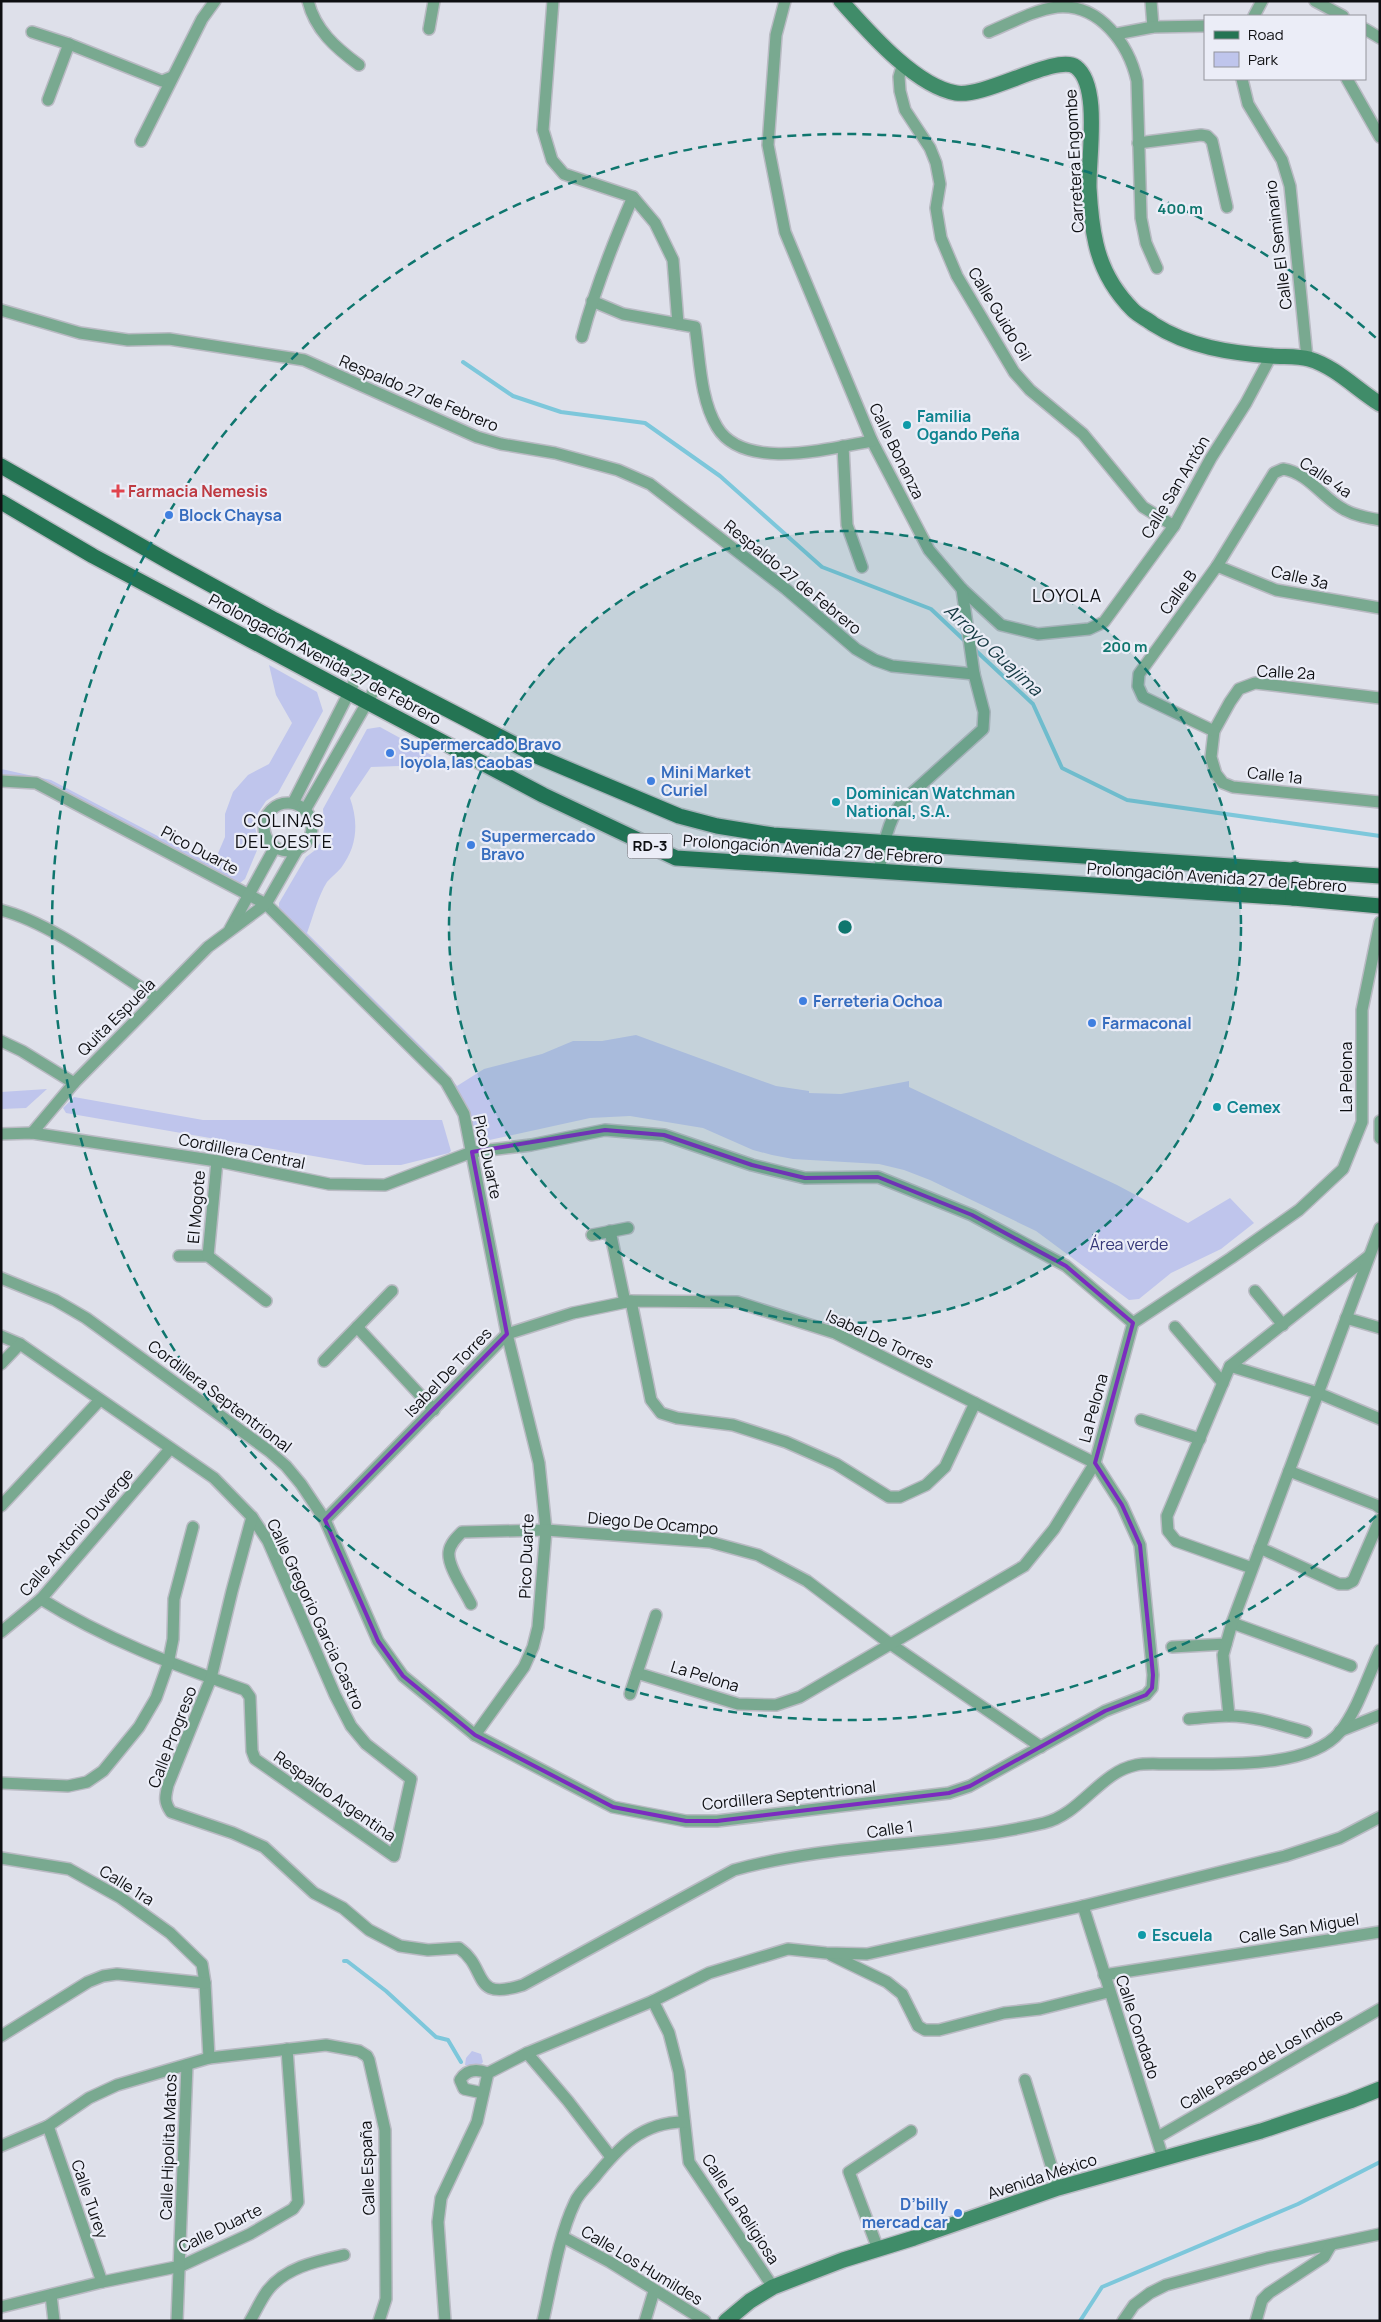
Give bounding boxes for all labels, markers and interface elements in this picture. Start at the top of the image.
legend [1204,15,1366,80]
text: Road [1248,24,1284,45]
text: Park [1248,49,1278,70]
street label: Carretera Engombe [1059,89,1089,233]
street label: Calle El Seminario [1259,179,1297,311]
text: 400 m [1157,198,1203,219]
street label: Calle Guido Gil [963,263,1037,365]
street label: Respaldo 27 de Febrero [336,349,502,437]
street label: Calle Bonanza [864,399,930,503]
place label: Familia Ogando Peña [917,405,1020,445]
marker: Familia Ogando Peña [901,419,913,431]
street label: Calle San Antón [1136,431,1214,543]
street label: Calle 4a [1296,451,1356,503]
place label: Farmacia Nemesis [128,480,268,502]
marker: Farmacia Nemesis [112,485,124,497]
place label: Block Chaysa [179,504,282,526]
marker: Block Chaysa [163,509,175,521]
street label: Respaldo 27 de Febrero [720,515,866,639]
street label: Calle 3a [1269,560,1331,594]
street label: Calle B [1154,565,1202,619]
district label: LOYOLA [1032,583,1102,607]
street label: Prolongación Avenida 27 de Febrero [205,588,445,730]
water label: Arroyo Guajima [940,598,1048,701]
text: 200 m [1102,636,1148,657]
street label: Calle 2a [1256,659,1316,685]
place label: Supermercado Bravo loyola,las caobas [400,733,561,773]
marker: Supermercado Bravo loyola,las caobas [384,747,396,759]
place label: Mini Market Curiel [661,761,751,801]
street label: Calle 1a [1246,761,1304,789]
marker: Mini Market Curiel [645,775,657,787]
place label: Dominican Watchman National, S.A. [846,782,1015,822]
marker: Dominican Watchman National, S.A. [830,796,842,808]
district label: COLINAS DEL OESTE [235,808,333,853]
street label: Pico Duarte [157,820,243,880]
place label: Supermercado Bravo [481,825,596,865]
street label: Prolongación Avenida 27 de Febrero [682,829,944,869]
road number: RD-3 [628,834,672,858]
marker: Supermercado Bravo [465,839,477,851]
street label: Prolongación Avenida 27 de Febrero [1086,857,1348,897]
centre of rings [836,918,854,936]
street label: Quita Espuela [72,973,160,1061]
place label: Ferreteria Ochoa [813,990,943,1012]
marker: Ferreteria Ochoa [797,995,809,1007]
place label: Farmaconal [1102,1012,1192,1034]
marker: Farmaconal [1086,1017,1098,1029]
street label: La Pelona [1335,1042,1357,1112]
place label: Cemex [1227,1096,1281,1118]
marker: Cemex [1211,1101,1223,1113]
street label: Pico Duarte [468,1113,508,1201]
street label: Cordillera Central [177,1128,307,1174]
street label: El Mogote [182,1170,210,1244]
park label: Área verde [1090,1233,1168,1255]
street label: Isabel De Torres [822,1304,938,1374]
street label: Isabel De Torres [399,1322,497,1422]
street label: Cordillera Septentrional [144,1335,296,1457]
street label: La Pelona [1073,1371,1113,1445]
street label: Calle Antonio Duverge [14,1463,138,1601]
street label: Diego De Ocampo [587,1506,719,1540]
street label: Pico Duarte [514,1513,538,1599]
street label: Calle Gregorio Garcia Castro [262,1515,370,1713]
street label: La Pelona [668,1655,742,1697]
street label: Calle Progreso [142,1683,202,1791]
street label: Respaldo Argentina [270,1746,400,1846]
street label: Cordillera Septentrional [701,1775,877,1815]
street label: Calle 1 [865,1815,915,1843]
street label: Calle 1ra [95,1860,159,1910]
street label: Calle San Miguel [1237,1908,1361,1948]
place label: Escuela [1152,1924,1213,1946]
marker: Escuela [1136,1929,1148,1941]
street label: Calle Condado [1111,1972,1165,2082]
street label: Calle Paseo de Los Indios [1176,2003,1346,2115]
street label: Calle Hipolita Matos [154,2074,182,2220]
street label: Calle España [354,2120,380,2216]
street label: Avenida México [984,2148,1100,2204]
street label: Calle La Religiosa [697,2150,785,2268]
street label: Calle Turey [66,2157,114,2242]
place label: D’billy mercad car [862,2193,948,2233]
street label: Calle Duarte [174,2198,266,2258]
marker: D’billy mercad car [952,2207,964,2219]
street label: Calle Los Humildes [577,2220,707,2310]

